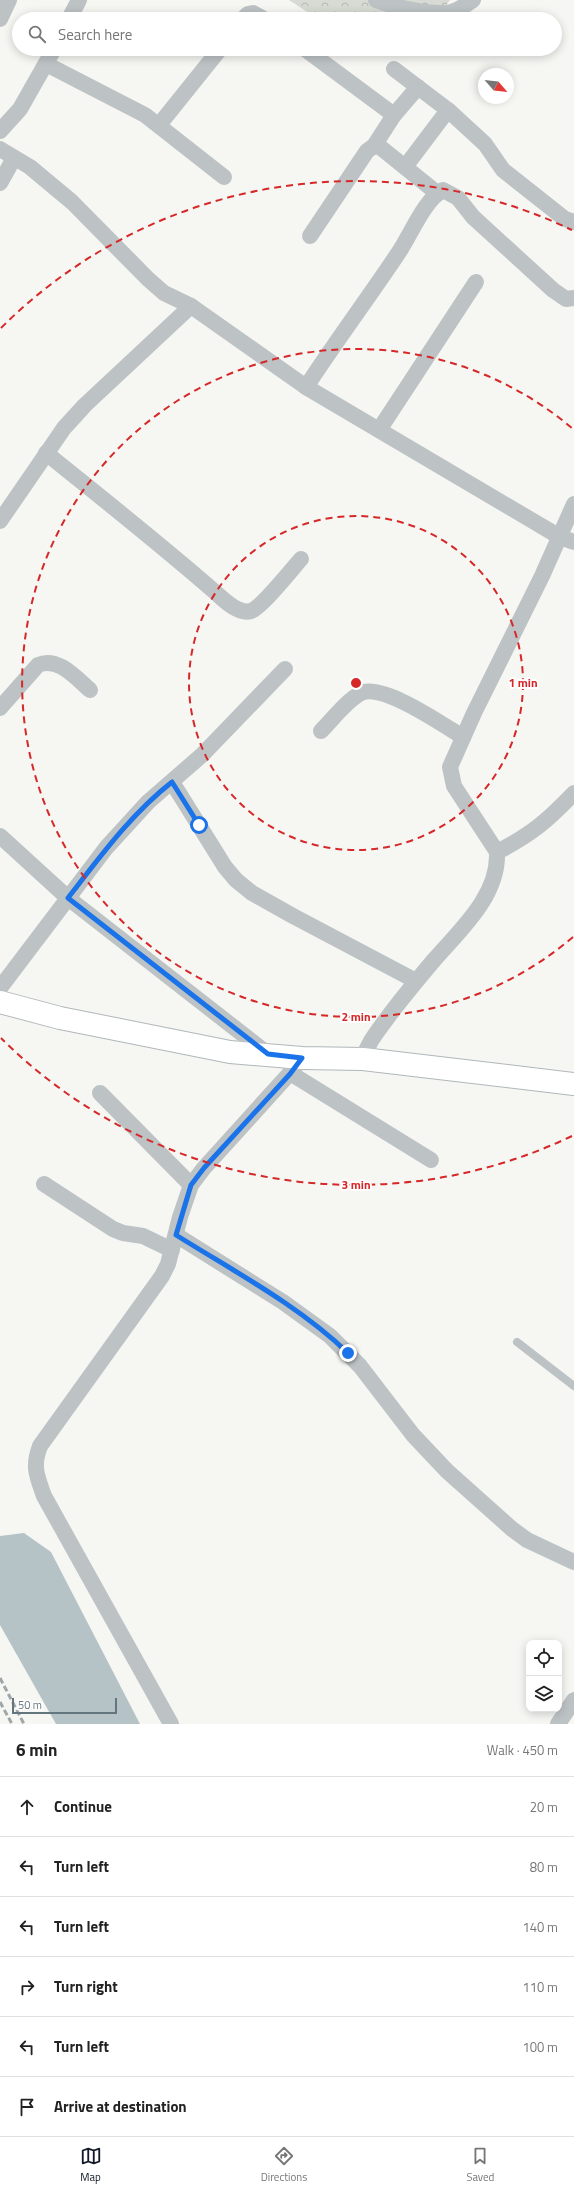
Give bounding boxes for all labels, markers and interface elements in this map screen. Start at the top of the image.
search box [12,12,562,56]
icon: search [26,23,48,45]
text: Search here [58,23,132,46]
north arrow [478,68,514,104]
text: 1 min [508,673,538,692]
centre of rings [349,676,363,690]
route start [190,816,208,834]
text: 2 min [341,1007,371,1026]
text: 3 min [341,1175,371,1194]
route end [339,1344,357,1362]
map controls [526,1640,562,1712]
button: locate [526,1640,562,1676]
button: layers [526,1676,562,1712]
scale bar [12,1696,117,1715]
text: 50 m [18,1697,42,1713]
text: 6 min [16,1737,57,1763]
text: Walk · 450 m [487,1740,558,1760]
text: Continue [54,1795,112,1818]
icon: ahead [16,1796,38,1818]
text: 20 m [530,1797,558,1817]
text: Turn left [54,1855,109,1878]
icon: left [16,1856,38,1878]
text: 80 m [530,1857,558,1877]
text: Turn left [54,1915,109,1938]
icon: left [16,1916,38,1938]
text: 140 m [522,1917,558,1937]
text: Turn right [54,1975,118,1998]
icon: right [16,1976,38,1998]
text: 110 m [522,1977,558,1997]
text: Turn left [54,2035,109,2058]
icon: left [16,2036,38,2058]
text: 100 m [522,2037,558,2057]
text: Arrive at destination [54,2095,187,2118]
icon: arrive [16,2096,38,2118]
tab: Map [80,2145,102,2185]
tab: Directions [261,2145,307,2185]
tab: Saved [466,2145,494,2185]

